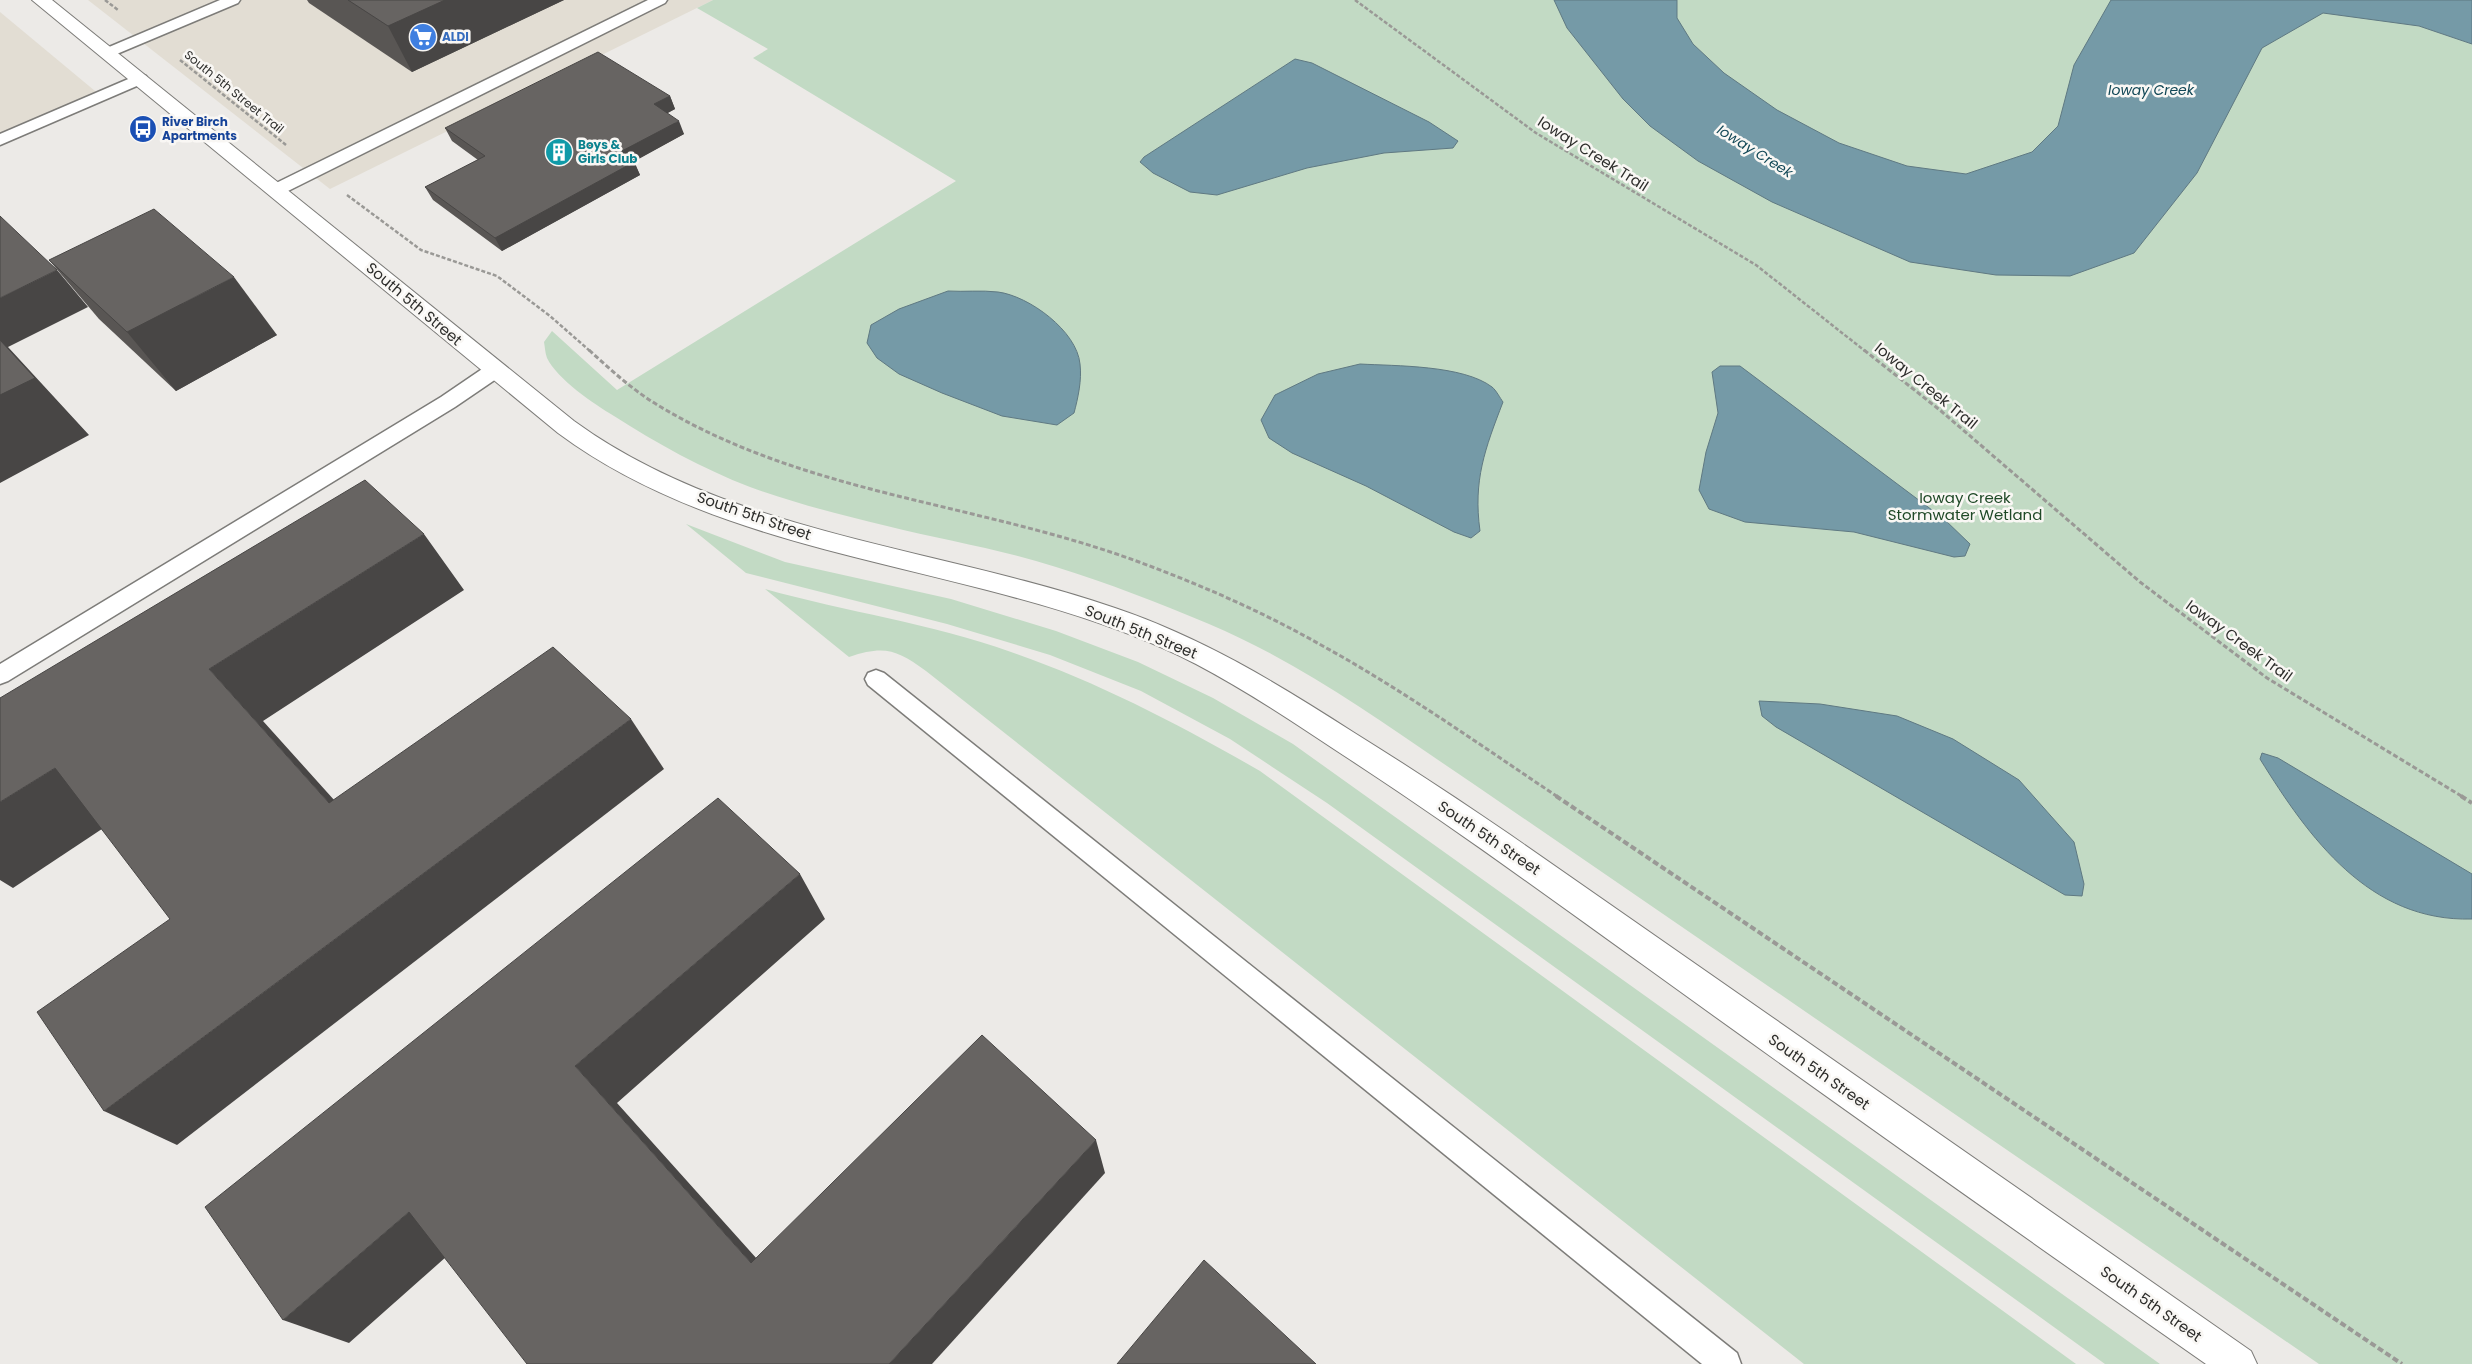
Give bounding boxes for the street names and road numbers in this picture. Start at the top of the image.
street label: South 5th Street Trail [181,46,288,137]
street label: Ioway Creek Trail [1534,111,1653,196]
street label: South 5th Street [362,257,467,350]
street label: Ioway Creek Trail [1870,338,1982,434]
street label: South 5th Street [694,486,814,545]
street label: Ioway Creek Trail [2182,595,2297,686]
street label: South 5th Street [1082,599,1201,664]
street label: South 5th Street [1434,795,1545,880]
street label: South 5th Street [1764,1029,1874,1114]
street label: South 5th Street [2096,1261,2206,1346]

